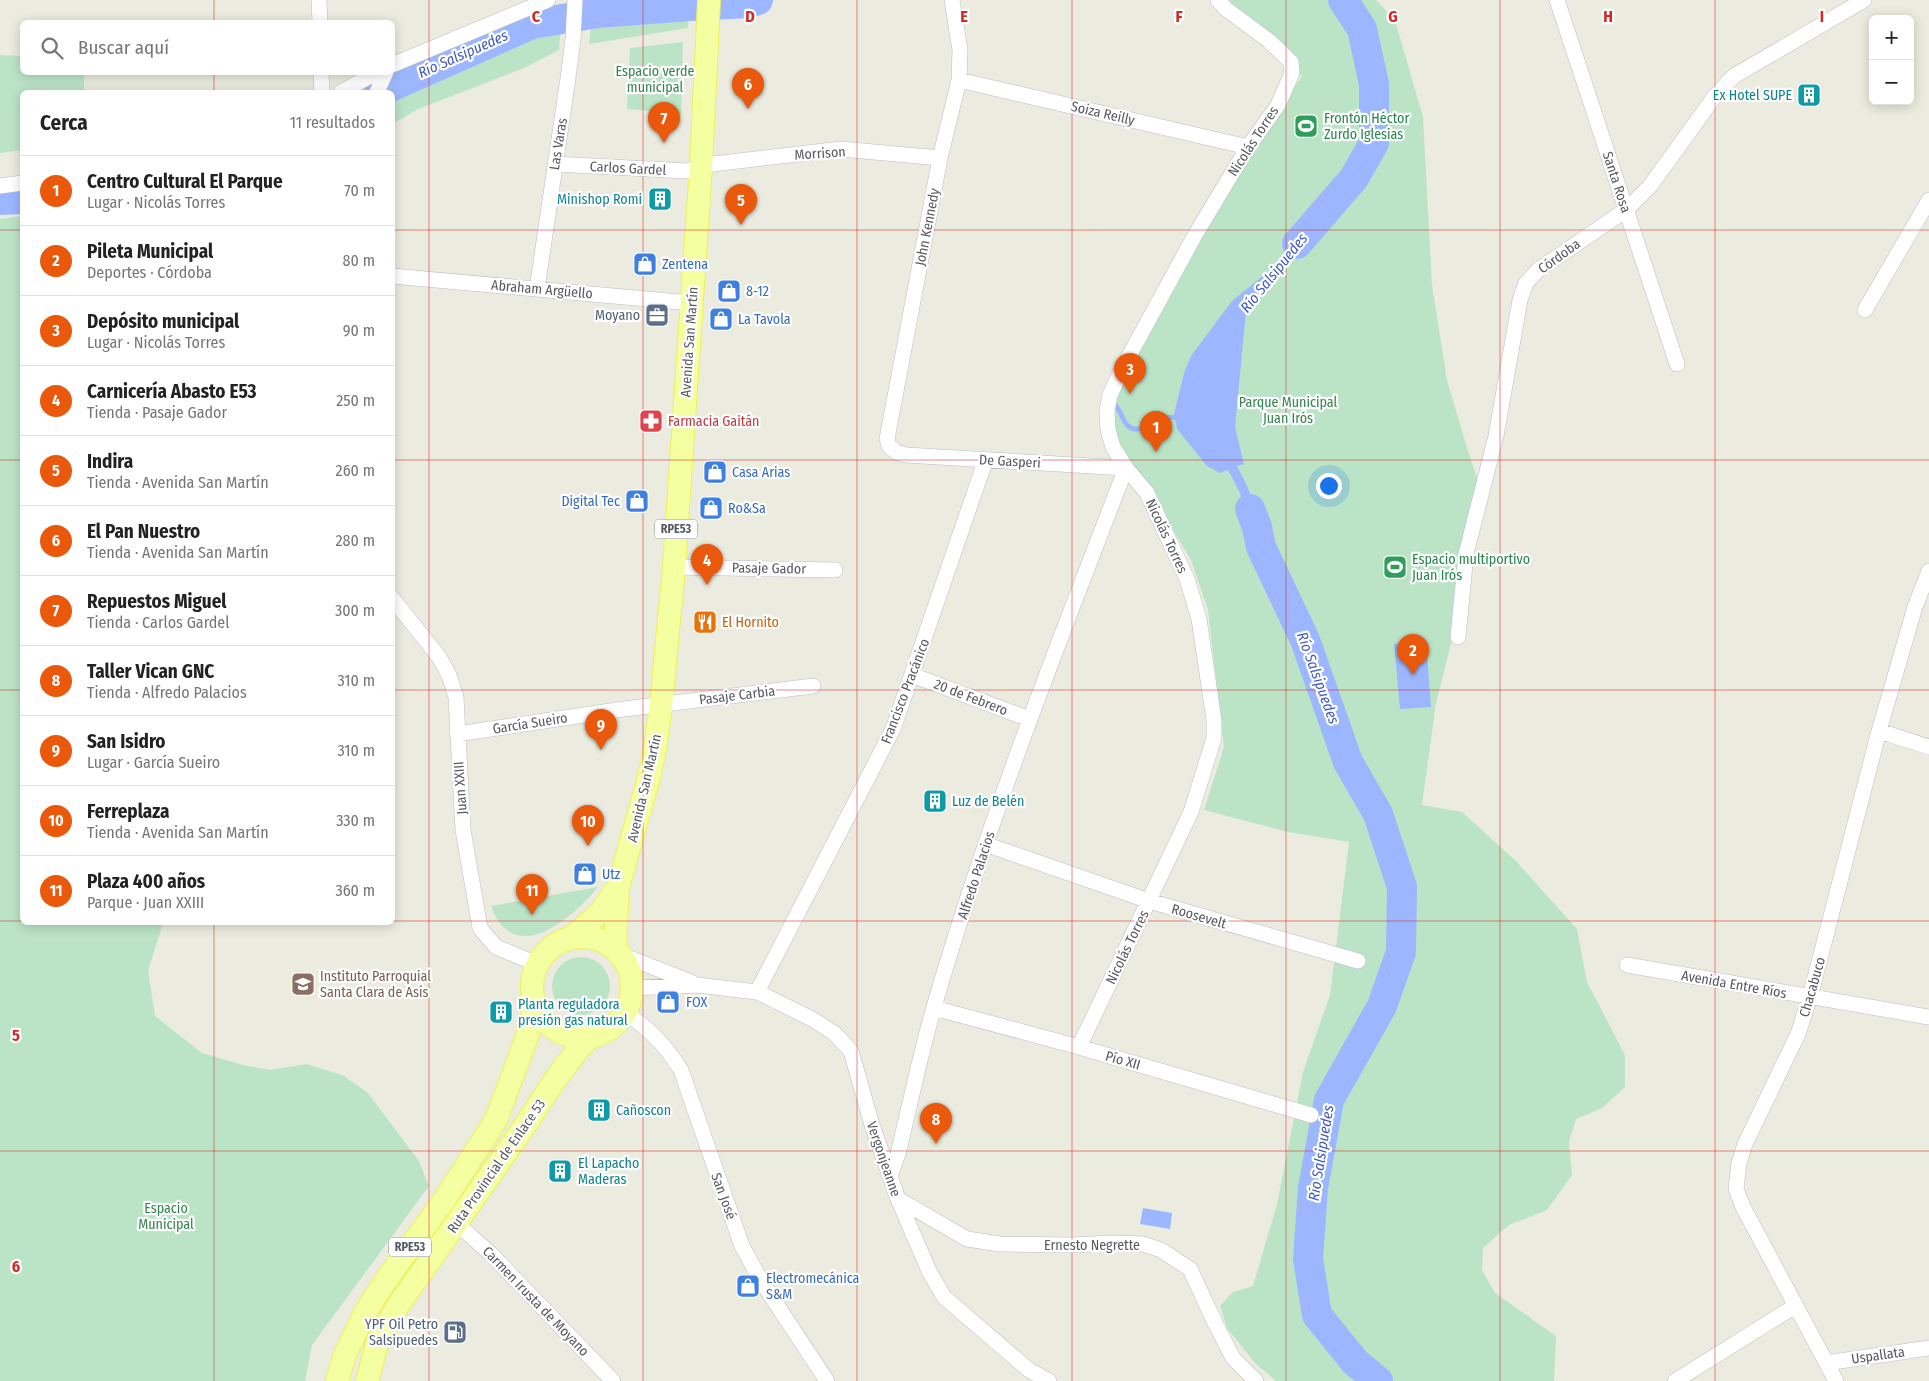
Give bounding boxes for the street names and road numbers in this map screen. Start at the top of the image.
street label: Soiza Reilly [1069,98,1137,129]
street label: Nicolás Torres [1224,103,1282,180]
street label: Las Varas [546,117,571,171]
street label: Morrison [794,143,846,164]
street label: Santa Rosa [1599,149,1634,215]
street label: Carlos Gardel [589,158,667,179]
street label: John Kennedy [912,186,943,267]
street label: Córdoba [1535,235,1584,277]
street label: Abraham Argüello [490,277,593,302]
street label: Avenida San Martín [677,286,702,398]
street label: De Gasperi [979,451,1041,472]
street label: Nicolás Torres [1142,496,1191,576]
road number: RPE53 [655,520,697,538]
street label: Pasaje Gador [732,559,806,578]
street label: Francisco Pracánico [878,636,933,746]
street label: 20 de Febrero [931,676,1010,719]
street label: Pasaje Carbia [698,682,776,709]
street label: García Sueiro [491,709,569,738]
street label: Avenida San Martín [624,732,665,844]
street label: Juan XXIII [450,761,471,815]
street label: Alfredo Palacios [954,829,999,921]
street label: Roosevelt [1169,901,1229,933]
street label: Nicolás Torres [1102,907,1153,987]
street label: Chacabuco [1796,955,1829,1019]
street label: Avenida Entre Ríos [1680,967,1788,1002]
street label: Pío XII [1103,1047,1142,1074]
street label: Ruta Provincial de Enlace 53 [444,1096,549,1236]
street label: Vergonjeanne [863,1119,904,1199]
street label: San José [707,1170,740,1222]
street label: Ernesto Negrette [1044,1237,1140,1254]
road number: RPE53 [389,1238,431,1256]
street label: Carmen Irusta de Moyano [479,1243,593,1360]
street label: Uspallata [1850,1343,1906,1368]

